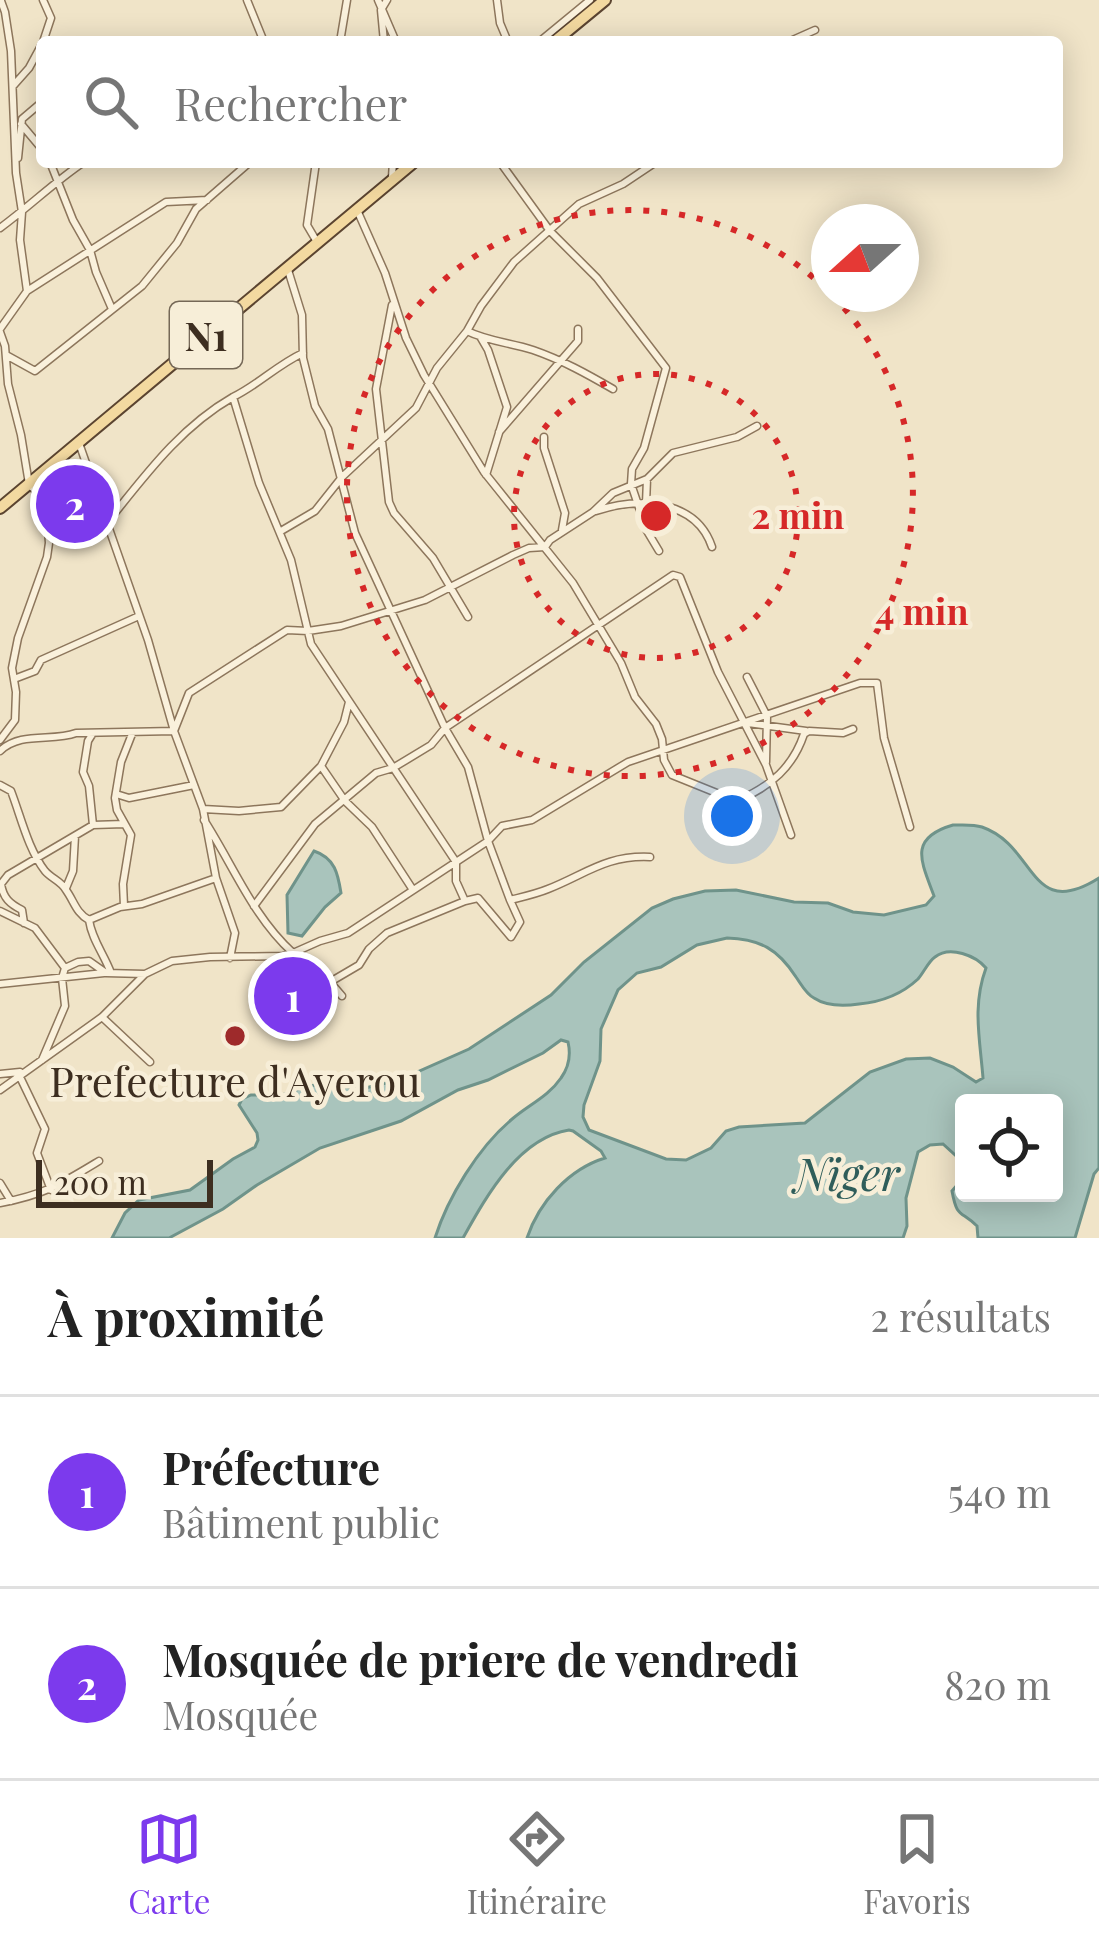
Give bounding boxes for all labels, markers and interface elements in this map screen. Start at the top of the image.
search box [36,36,1063,168]
icon: search [78,69,144,135]
text: Rechercher [174,72,407,132]
north arrow [811,204,919,312]
road number: N1 [170,302,242,368]
pin: 2 [36,459,114,549]
text: 2 min [752,490,844,538]
centre of rings [635,495,677,537]
text: 4 min [875,586,969,634]
your location [702,786,762,846]
pin: 1 [254,951,332,1041]
marker: Prefecture d'Ayerou [222,1023,248,1049]
place label: Prefecture d'Ayerou [49,1052,421,1108]
map controls [955,1094,1063,1202]
button: locate [955,1094,1063,1202]
water label: Niger [790,1142,901,1202]
scale bar [36,1154,213,1207]
text: 200 m [54,1159,147,1203]
text: À proximité [48,1282,325,1350]
text: 2 résultats [871,1290,1051,1342]
text: Préfecture [162,1436,380,1496]
text: 1 [80,1466,94,1518]
text: 540 m [948,1466,1051,1518]
text: Bâtiment public [162,1496,440,1548]
text: Mosquée de priere de vendredi [162,1628,799,1688]
text: 2 [77,1658,97,1710]
text: 820 m [944,1658,1051,1710]
text: Mosquée [162,1688,318,1740]
tab: Carte [128,1806,210,1922]
tab: Itinéraire [467,1806,607,1922]
tab: Favoris [863,1806,971,1922]

